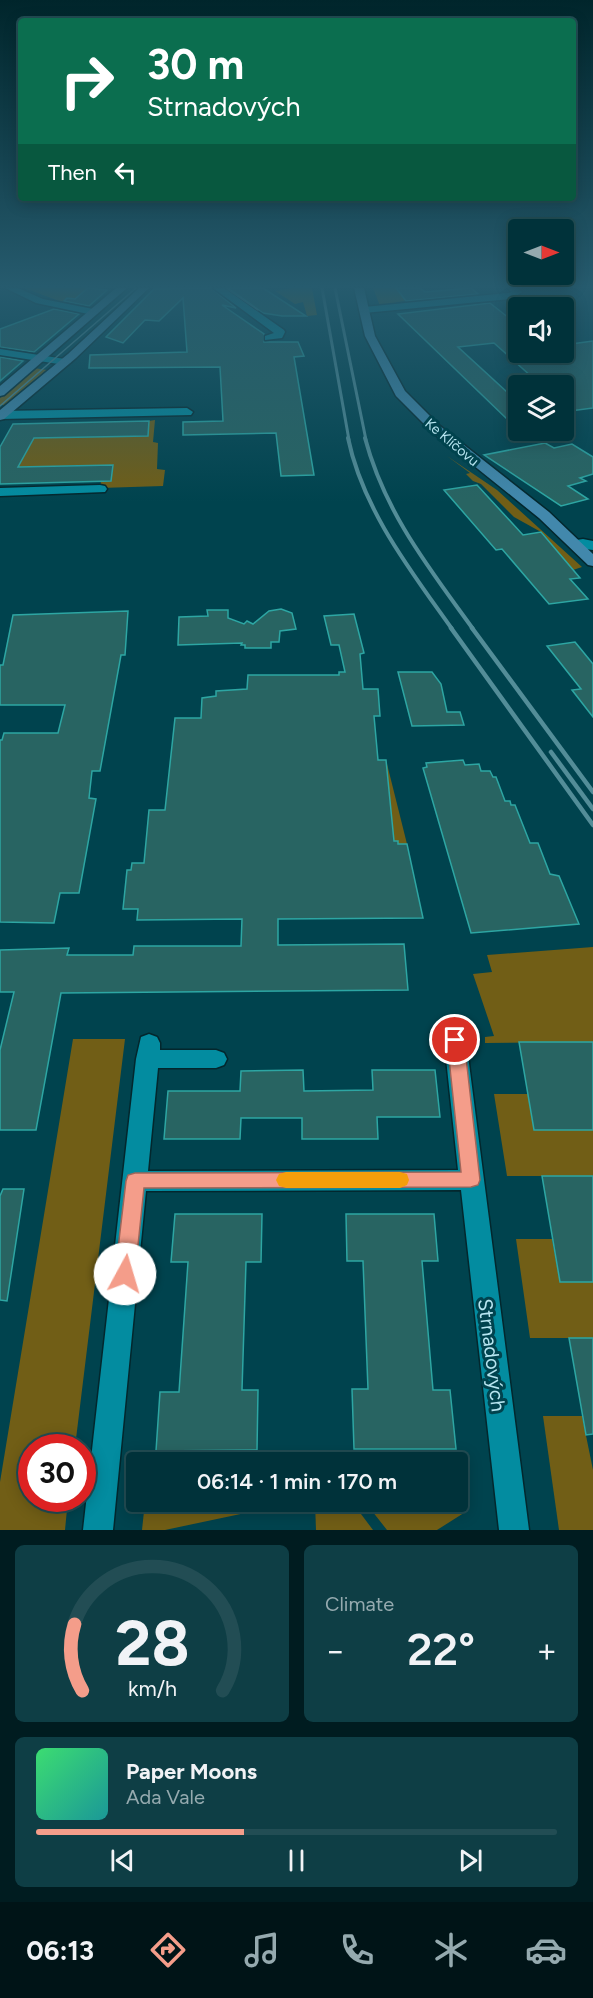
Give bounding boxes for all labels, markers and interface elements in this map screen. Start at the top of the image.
text: 30 m [147,39,244,90]
icon: right [48,42,126,120]
text: Strnadových [147,90,300,123]
icon: left [109,156,142,189]
text: Then [48,159,97,186]
north arrow [508,219,574,285]
map controls [508,219,574,441]
button: sound [508,297,574,363]
button: layers [508,375,574,441]
street label: Ke Klíčovu [421,415,482,470]
pin [429,1014,480,1065]
icon: arrive [438,1023,471,1056]
position arrow [93,1242,157,1306]
street label: Strnadových [473,1297,511,1413]
speed limit sign: 30 [18,1434,96,1512]
text: 06:14 · 1 min · 170 m [197,1468,397,1495]
text: Climate [325,1592,394,1616]
text: 28 [115,1606,189,1681]
text: 22° [407,1622,475,1676]
text: − [325,1631,346,1670]
text: + [536,1631,557,1670]
text: km/h [128,1676,176,1701]
text: Paper Moons [126,1758,257,1785]
text: Ada Vale [126,1785,205,1809]
icon: previous [106,1844,139,1877]
icon: pause [280,1844,313,1877]
icon: next [454,1844,487,1877]
icon: directions [147,1929,189,1971]
icon: music [241,1929,283,1971]
icon: phone [336,1929,378,1971]
icon: climate [430,1929,472,1971]
icon: car [525,1929,567,1971]
text: 06:13 [26,1934,94,1967]

